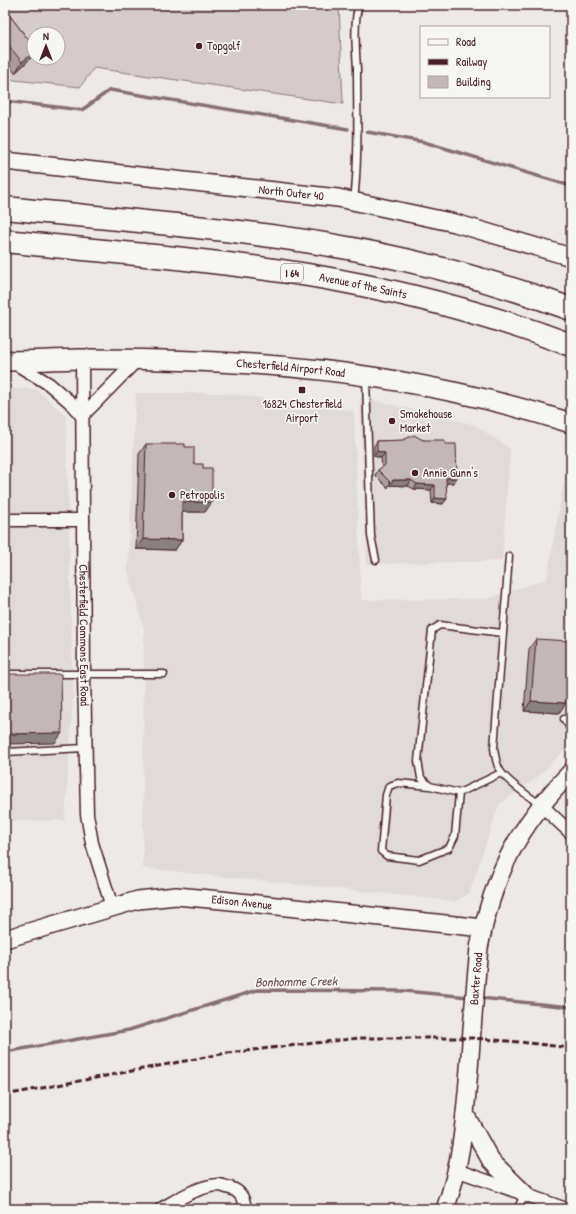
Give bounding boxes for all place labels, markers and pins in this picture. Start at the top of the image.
place label: Topgolf [207,37,241,54]
marker: Topgolf [194,41,204,51]
marker: 16824 Chesterfield Airport [297,385,307,395]
place label: 16824 Chesterfield Airport [262,395,342,426]
place label: Smokehouse Market [400,405,453,436]
marker: Smokehouse Market [387,416,397,426]
place label: Annie Gunn's [423,464,478,481]
marker: Annie Gunn's [410,468,420,478]
place label: Petropolis [180,486,225,503]
marker: Petropolis [167,490,177,500]

